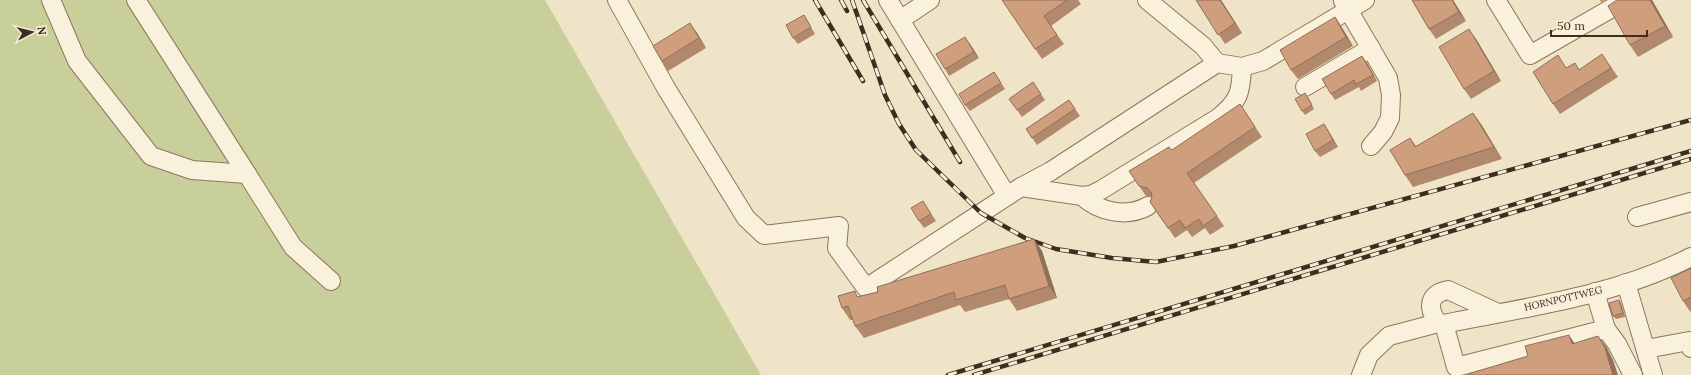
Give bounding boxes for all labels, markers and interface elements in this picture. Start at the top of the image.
north arrow [12,12,52,52]
scale bar [1551,12,1647,38]
text: 50 m [1557,18,1585,33]
text: N [34,26,49,36]
street label: HORNPOTTWEG [1523,283,1604,314]

